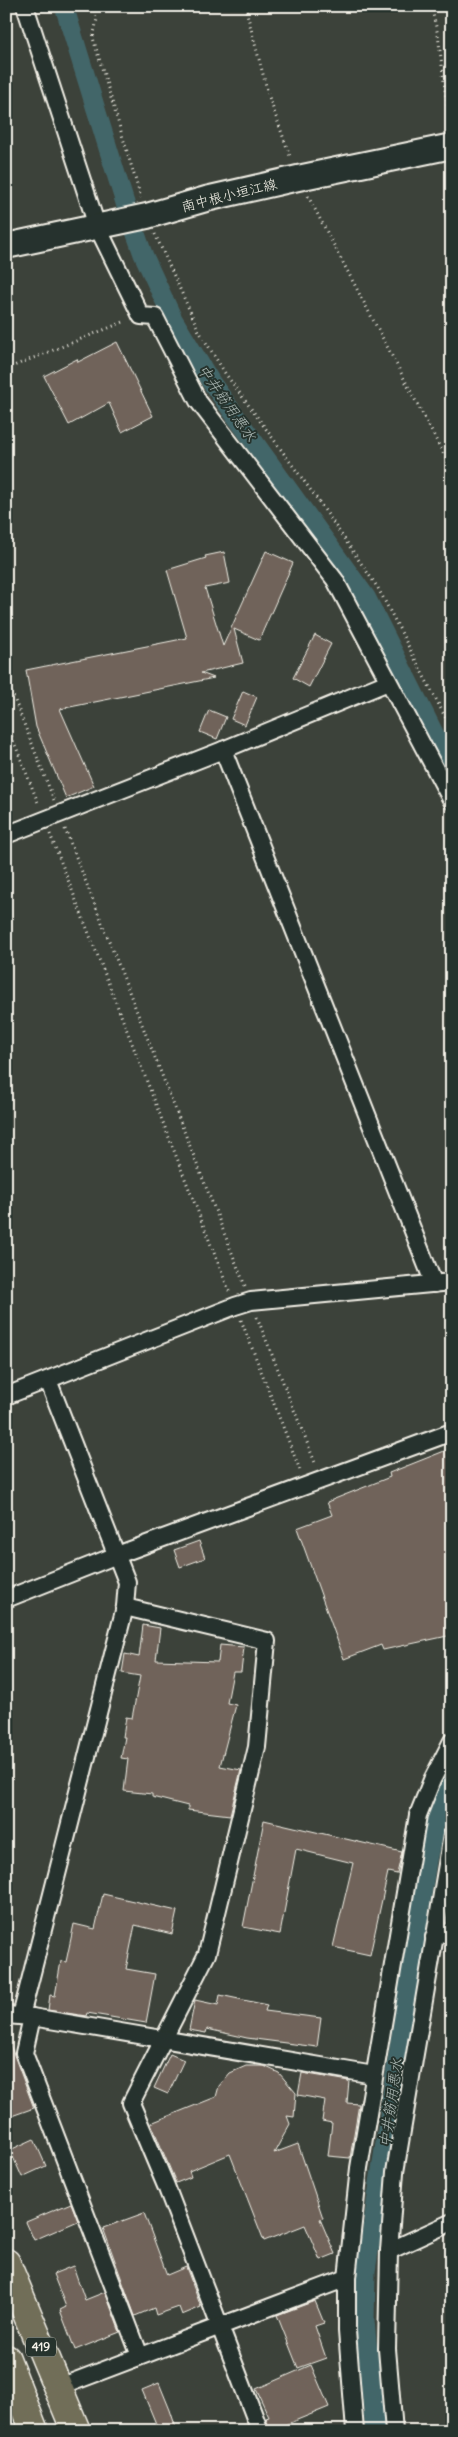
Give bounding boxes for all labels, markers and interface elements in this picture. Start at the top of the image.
street label: 南中根小垣江線 [179,174,279,216]
water label: 中井筋用悪水 [194,360,261,445]
water label: 中井筋用悪水 [375,2057,406,2149]
road number: 419 [26,2338,56,2356]

